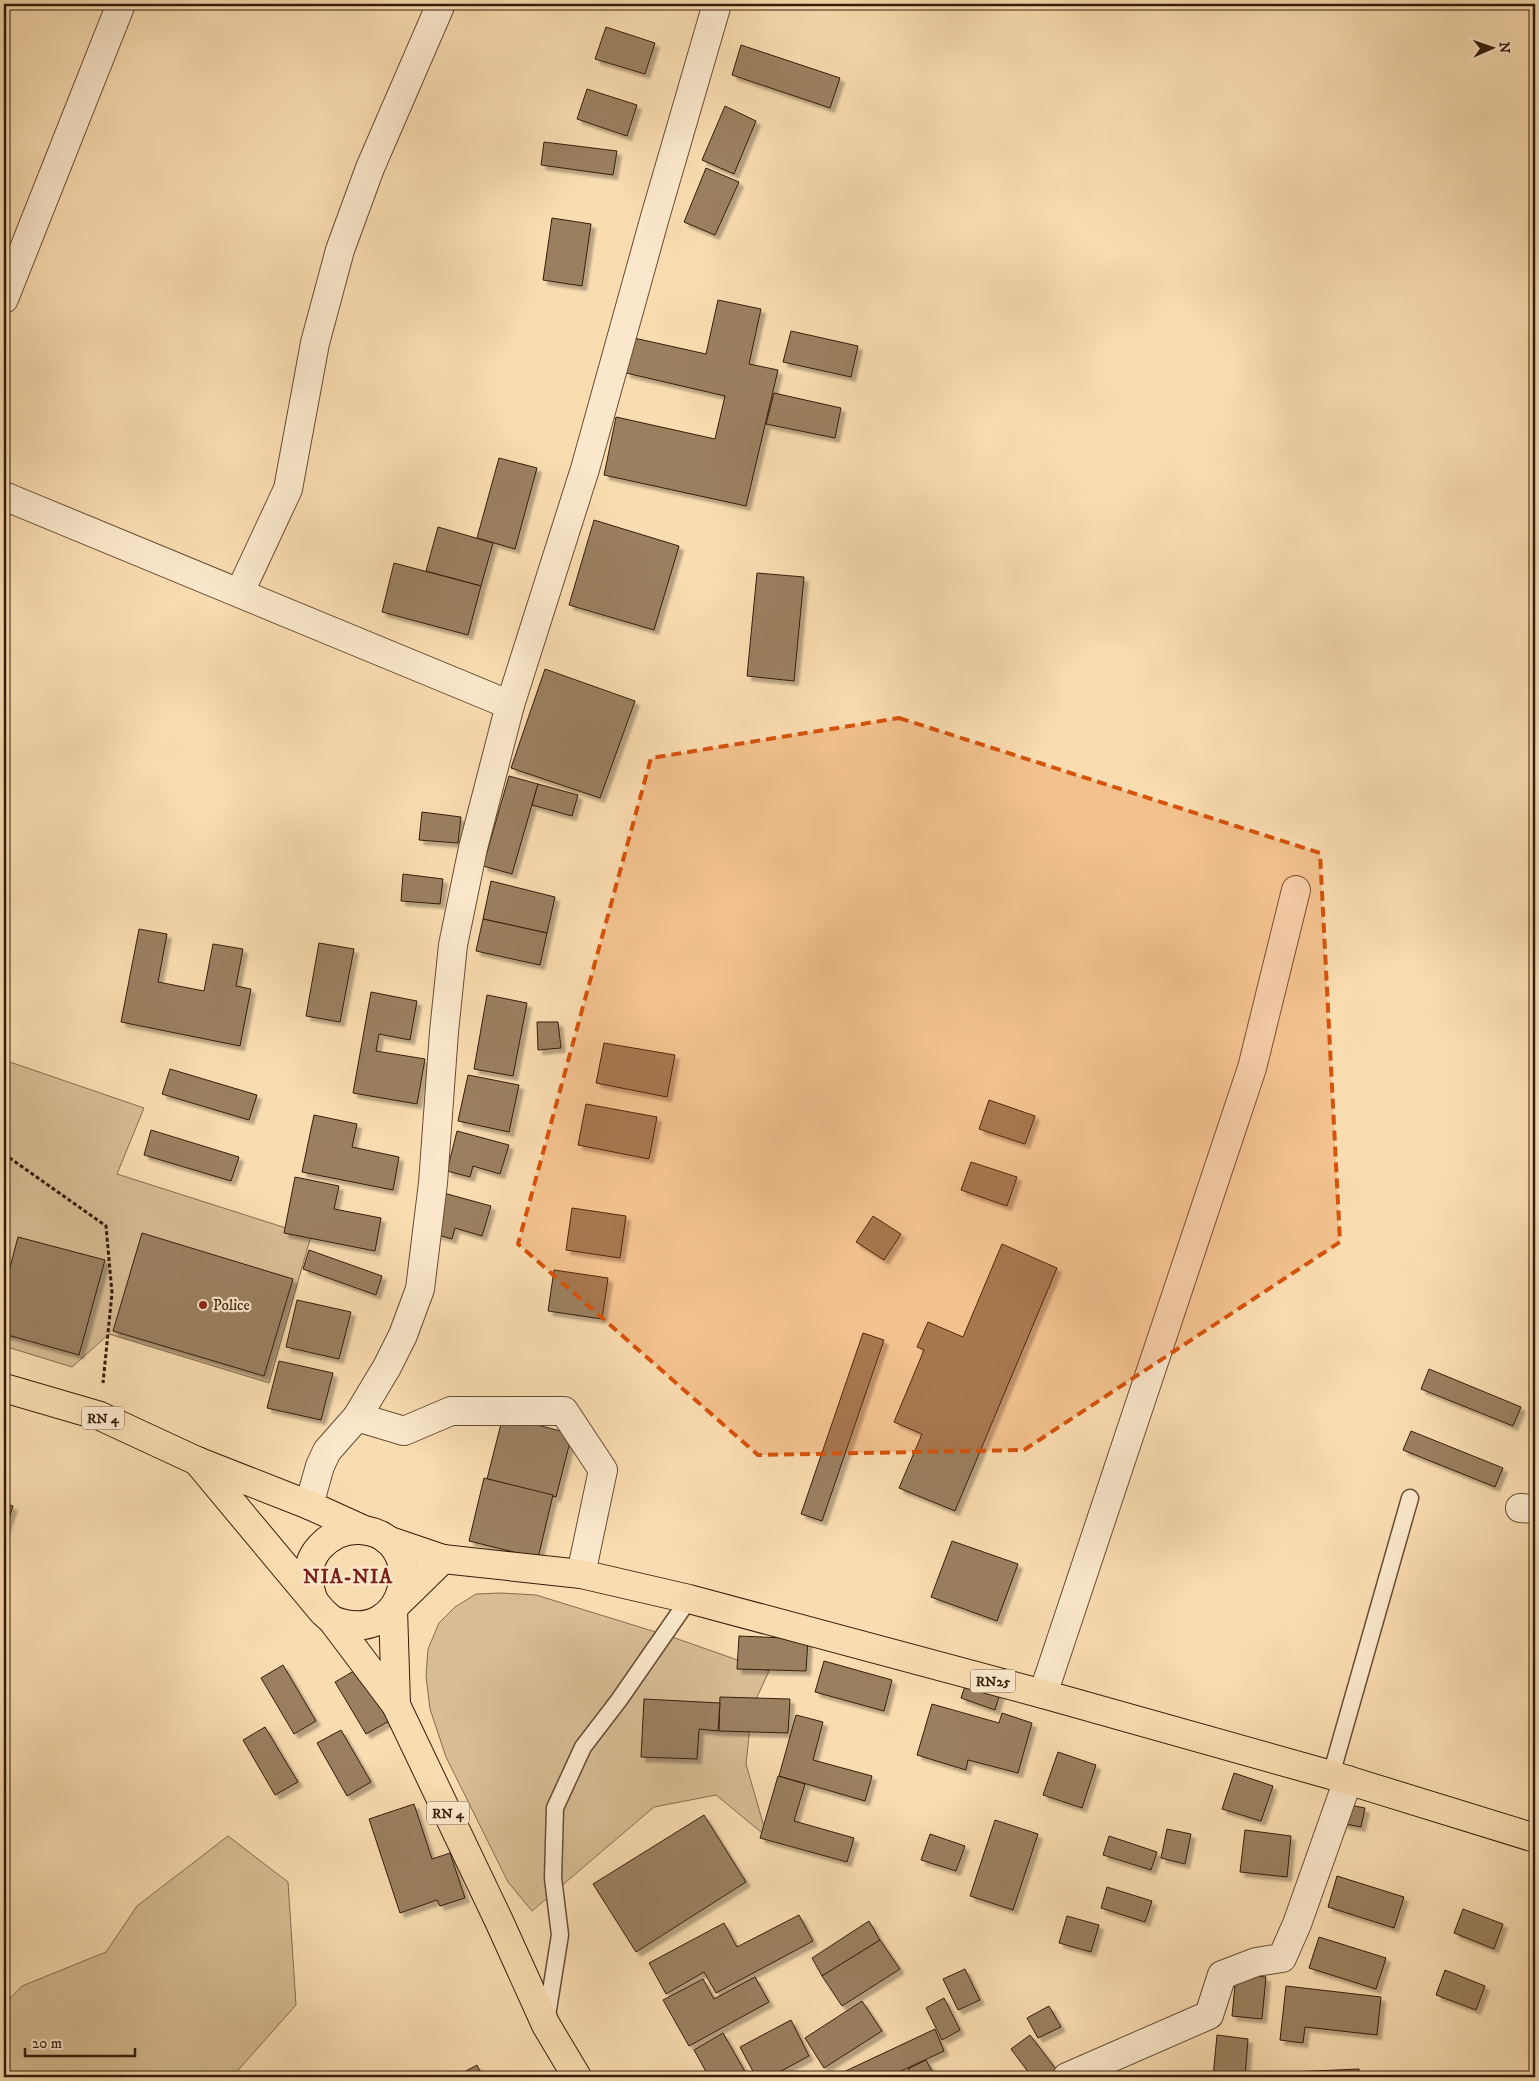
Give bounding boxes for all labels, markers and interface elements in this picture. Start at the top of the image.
north arrow [1466,22,1516,72]
text: N [1495,42,1513,54]
place label: Police [213,1296,250,1315]
marker: Police [197,1299,209,1311]
road number: RN 4 [82,1406,124,1430]
district label: NIA-NIA [303,1565,393,1590]
road number: RN25 [970,1670,1016,1692]
road number: RN 4 [427,1802,469,1825]
scale bar [25,2026,135,2058]
text: 20 m [32,2034,62,2053]

